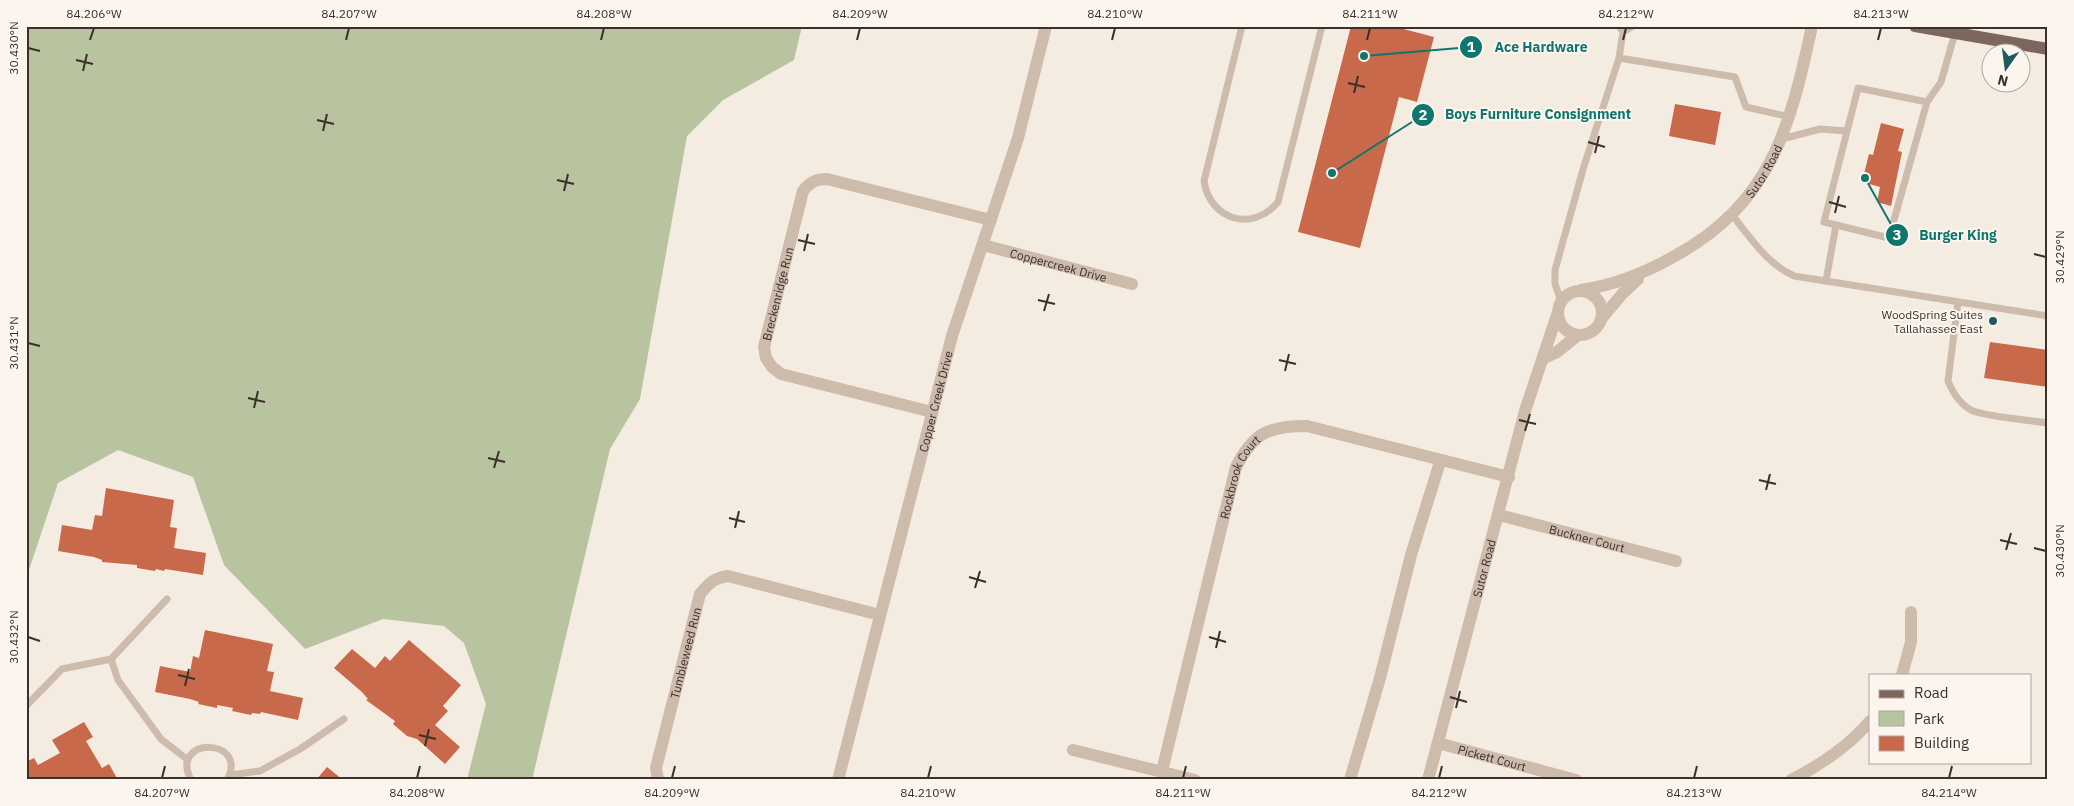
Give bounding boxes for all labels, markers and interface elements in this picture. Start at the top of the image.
text: 84.206°W [66,6,122,21]
text: 84.207°W [321,6,377,21]
text: 84.208°W [576,6,632,21]
text: 84.209°W [832,6,888,21]
text: 84.210°W [1087,6,1143,21]
text: 84.211°W [1342,6,1398,21]
text: 84.212°W [1598,6,1654,21]
text: 84.213°W [1853,6,1909,21]
text: 30.430°N [6,21,21,75]
callout: Ace Hardware [1459,32,1597,61]
text: 1 [1466,37,1476,56]
text: Ace Hardware [1494,38,1588,56]
north arrow [1982,42,2032,92]
text: N [1996,71,2010,91]
callout: Boys Furniture Consignment [1410,100,1641,129]
text: 2 [1418,105,1428,124]
text: Boys Furniture Consignment [1445,105,1631,123]
street label: Sutor Road [1742,142,1785,201]
callout: Burger King [1885,220,2007,249]
text: 3 [1892,225,1902,244]
text: Burger King [1919,226,1997,244]
text: 30.429°N [2052,230,2067,284]
street label: Breckenridge Run [758,245,796,342]
street label: Coppercreek Drive [1008,245,1109,285]
place label: WoodSpring Suites Tallahassee East [1881,307,1983,336]
marker: WoodSpring Suites Tallahassee East [1987,315,1999,327]
text: 30.431°N [6,316,21,370]
street label: Copper Creek Drive [915,349,956,454]
street label: Rockbrook Court [1216,432,1263,520]
street label: Buckner Court [1548,521,1626,555]
text: 30.430°N [2052,524,2067,578]
street label: Sutor Road [1469,537,1499,599]
street label: Tumbleweed Run [666,605,704,700]
text: 30.432°N [6,610,21,664]
legend [1869,674,2032,764]
text: Road [1914,683,1949,702]
text: Park [1914,709,1944,728]
text: Building [1914,733,1969,752]
street label: Pickett Court [1456,741,1528,774]
text: 84.207°W [134,785,190,800]
text: 84.208°W [389,785,445,800]
text: 84.209°W [644,785,700,800]
text: 84.210°W [900,785,956,800]
text: 84.211°W [1155,785,1211,800]
text: 84.212°W [1411,785,1467,800]
text: 84.213°W [1666,785,1722,800]
text: 84.214°W [1921,785,1977,800]

